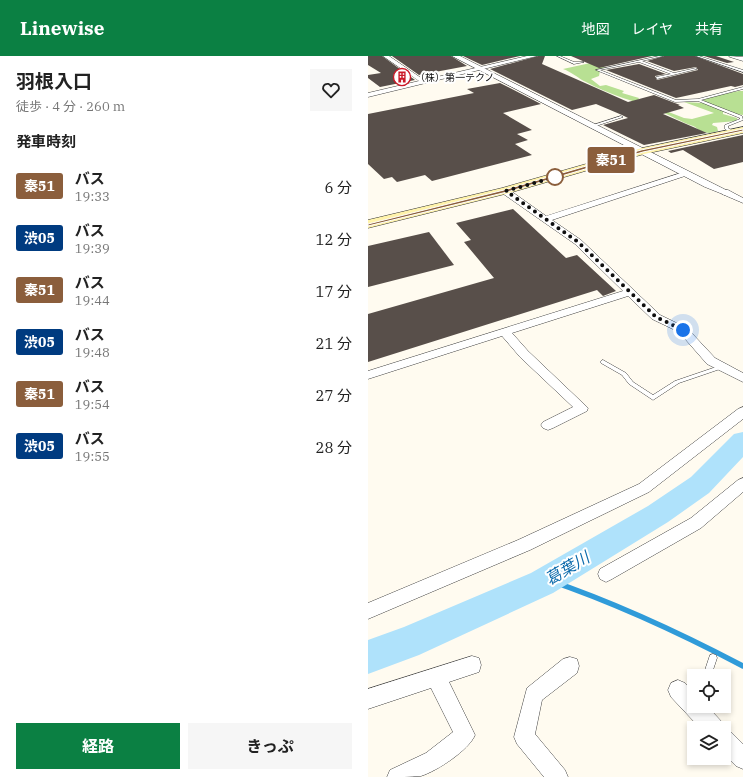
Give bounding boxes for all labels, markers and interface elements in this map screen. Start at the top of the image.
text: Linewise [20,16,104,40]
text: 地図 [581,20,609,38]
text: レイヤ [631,20,673,38]
text: 共有 [695,20,723,38]
building icon: （株）第一テクノ [392,67,412,87]
text: 羽根入口 [16,69,92,93]
button: heart [310,69,352,111]
place label: （株）第一テクノ [415,71,494,84]
text: 徒歩 · 4 分 · 260 m [16,98,125,115]
text: 発車時刻 [16,132,76,151]
line badge: 秦51 [588,147,634,173]
text: 秦51 [596,151,626,169]
unlabelled marker [546,168,564,186]
text: バス [75,169,105,188]
text: 秦51 [24,177,55,195]
text: 6 分 [325,178,352,197]
text: 19:33 [75,188,110,205]
text: バス [75,221,105,240]
text: 渋05 [24,229,55,247]
text: 12 分 [316,230,352,249]
text: 19:39 [75,240,110,257]
text: バス [75,273,105,292]
text: 秦51 [24,281,55,299]
text: 17 分 [316,282,352,301]
text: 19:44 [75,292,110,309]
your location [673,320,693,340]
text: バス [75,325,105,344]
text: 渋05 [24,333,55,351]
text: 21 分 [316,334,352,353]
text: 19:48 [75,344,110,361]
text: バス [75,377,105,396]
text: 秦51 [24,385,55,403]
text: 27 分 [316,386,352,405]
text: 19:54 [75,396,110,413]
text: バス [75,429,105,448]
text: 渋05 [24,437,55,455]
text: 28 分 [316,438,352,457]
text: 19:55 [75,448,110,465]
water label: 葛葉川 [541,546,594,589]
map controls [687,669,731,765]
button: locate [687,669,731,713]
button: layers [687,721,731,765]
button: 経路 [16,723,180,769]
button: きっぷ [188,723,352,769]

